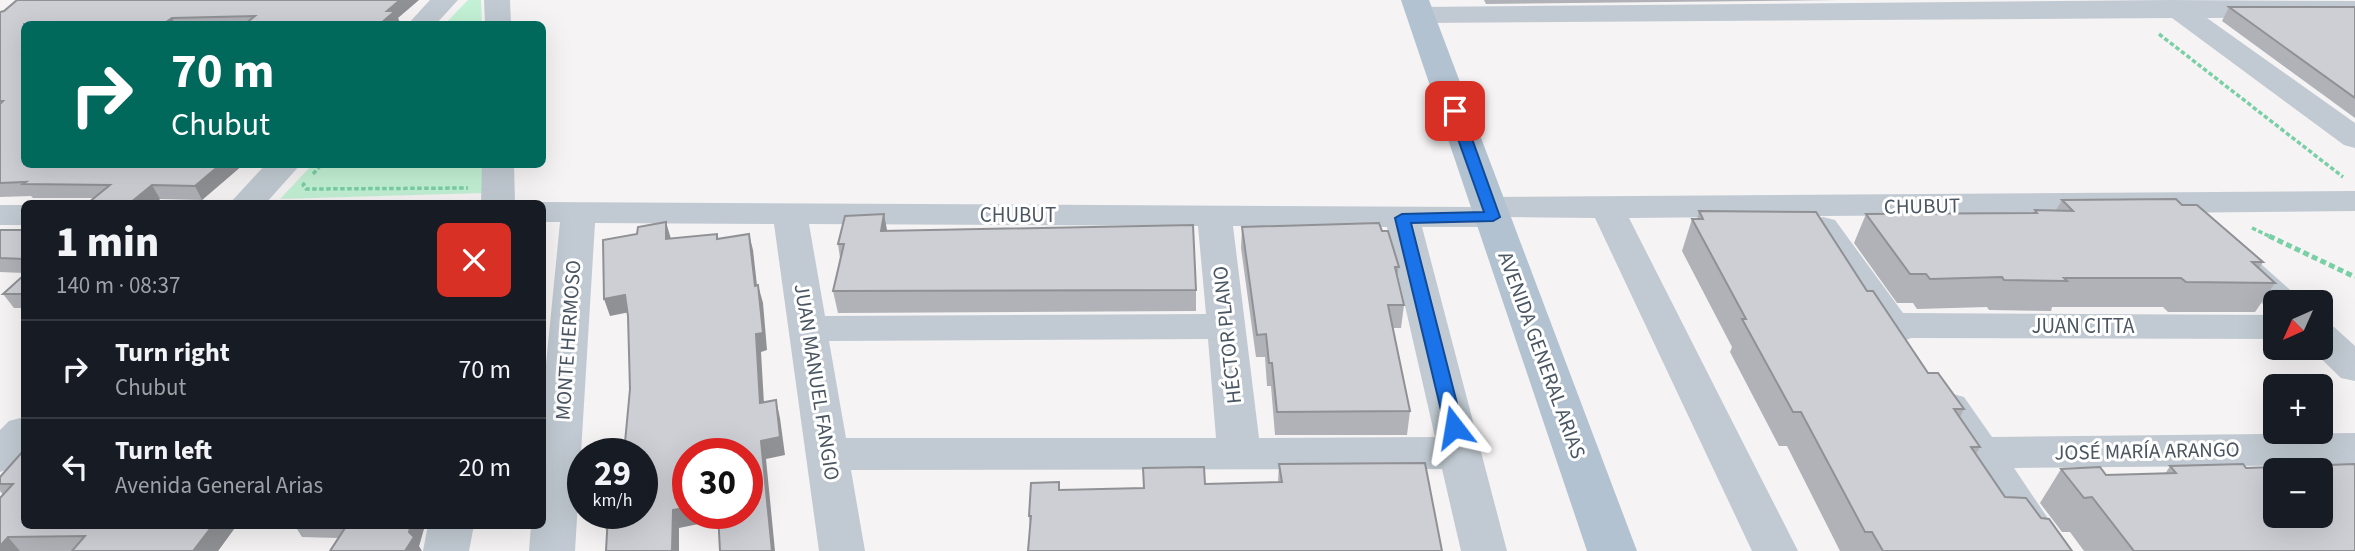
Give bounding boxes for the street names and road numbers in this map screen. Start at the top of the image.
street label: CHUBUT [1884,190,1960,222]
street label: CHUBUT [980,200,1056,230]
street label: AVENIDA GENERAL ARIAS [1491,247,1593,463]
street label: MONTE HERMOSO [547,259,589,421]
street label: HÉCTOR PLANO [1205,265,1249,405]
street label: JUAN MANUEL FANGIO [787,282,847,482]
street label: JUAN CITTA [2031,311,2135,341]
street label: JOSÉ MARÍA ARANGO [2054,434,2240,468]

